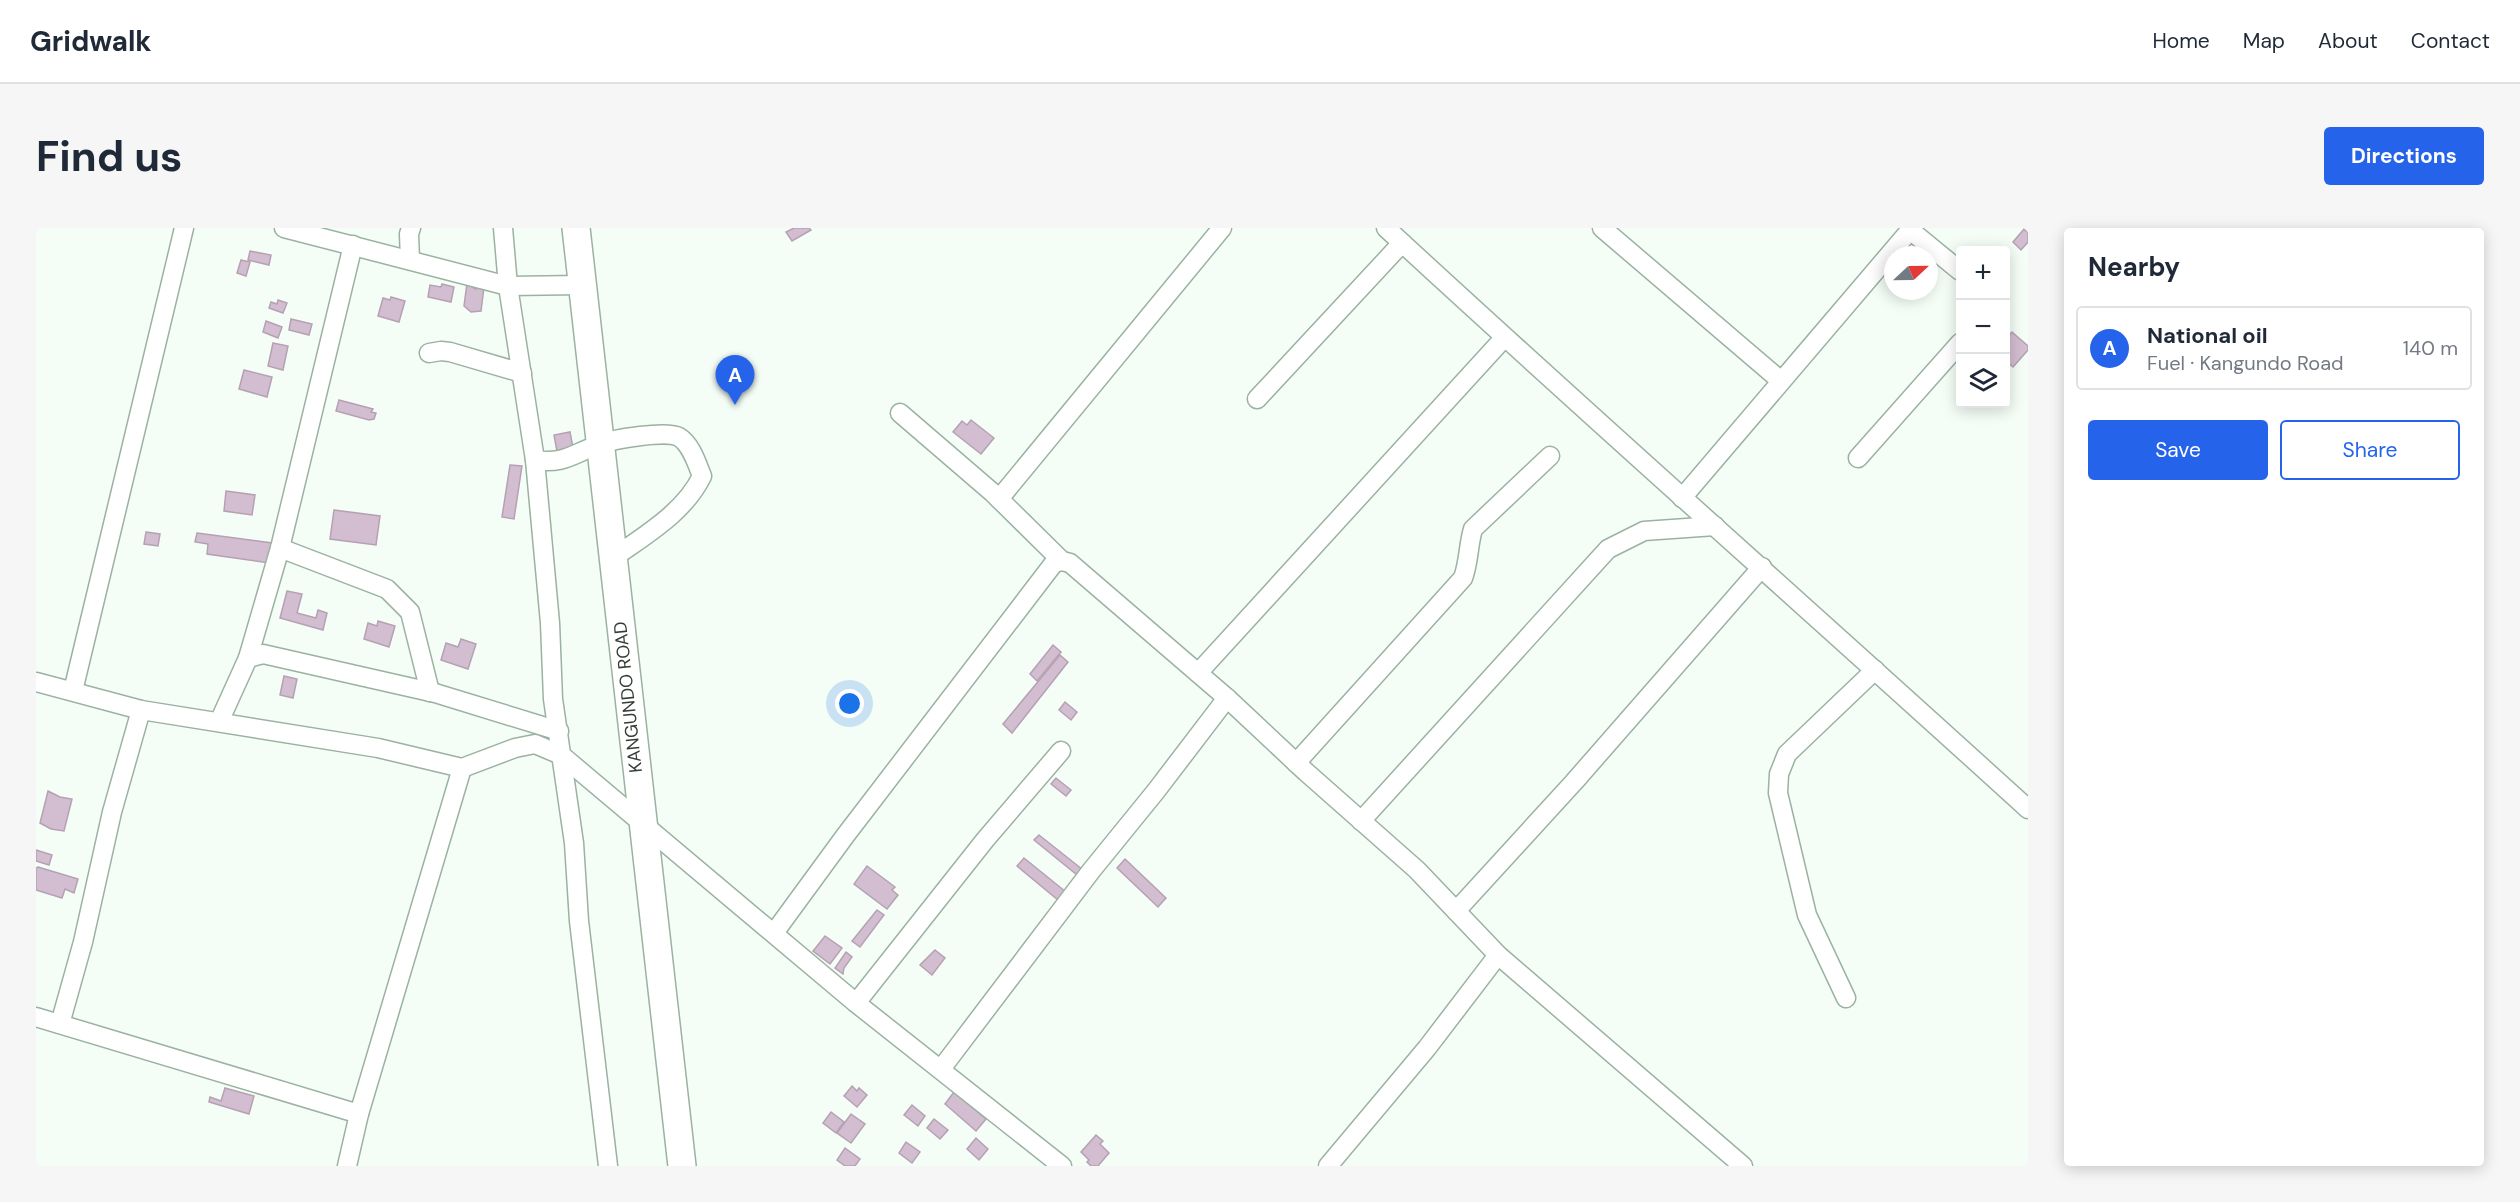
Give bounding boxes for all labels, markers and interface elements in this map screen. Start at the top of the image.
text: Gridwalk [30,23,152,60]
text: Home [2152,27,2210,55]
text: Map [2243,27,2285,55]
text: About [2318,27,2378,55]
text: Contact [2411,27,2490,55]
button: Directions [2324,127,2484,185]
text: Find us [36,129,182,184]
north arrow [1884,246,1938,300]
map controls [1956,246,2010,408]
button: + [1956,246,2010,300]
text: Nearby [2088,250,2180,284]
button: − [1956,300,2010,354]
text: National oil [2147,321,2268,350]
text: A [2102,335,2117,361]
text: 140 m [2403,335,2458,361]
text: Fuel · Kangundo Road [2147,350,2344,376]
button: layers [1956,354,2010,408]
pin: A [716,356,754,405]
button: Save [2088,420,2268,480]
button: Share [2280,420,2460,480]
street label: KANGUNDO ROAD [608,620,648,774]
your location [835,689,864,718]

